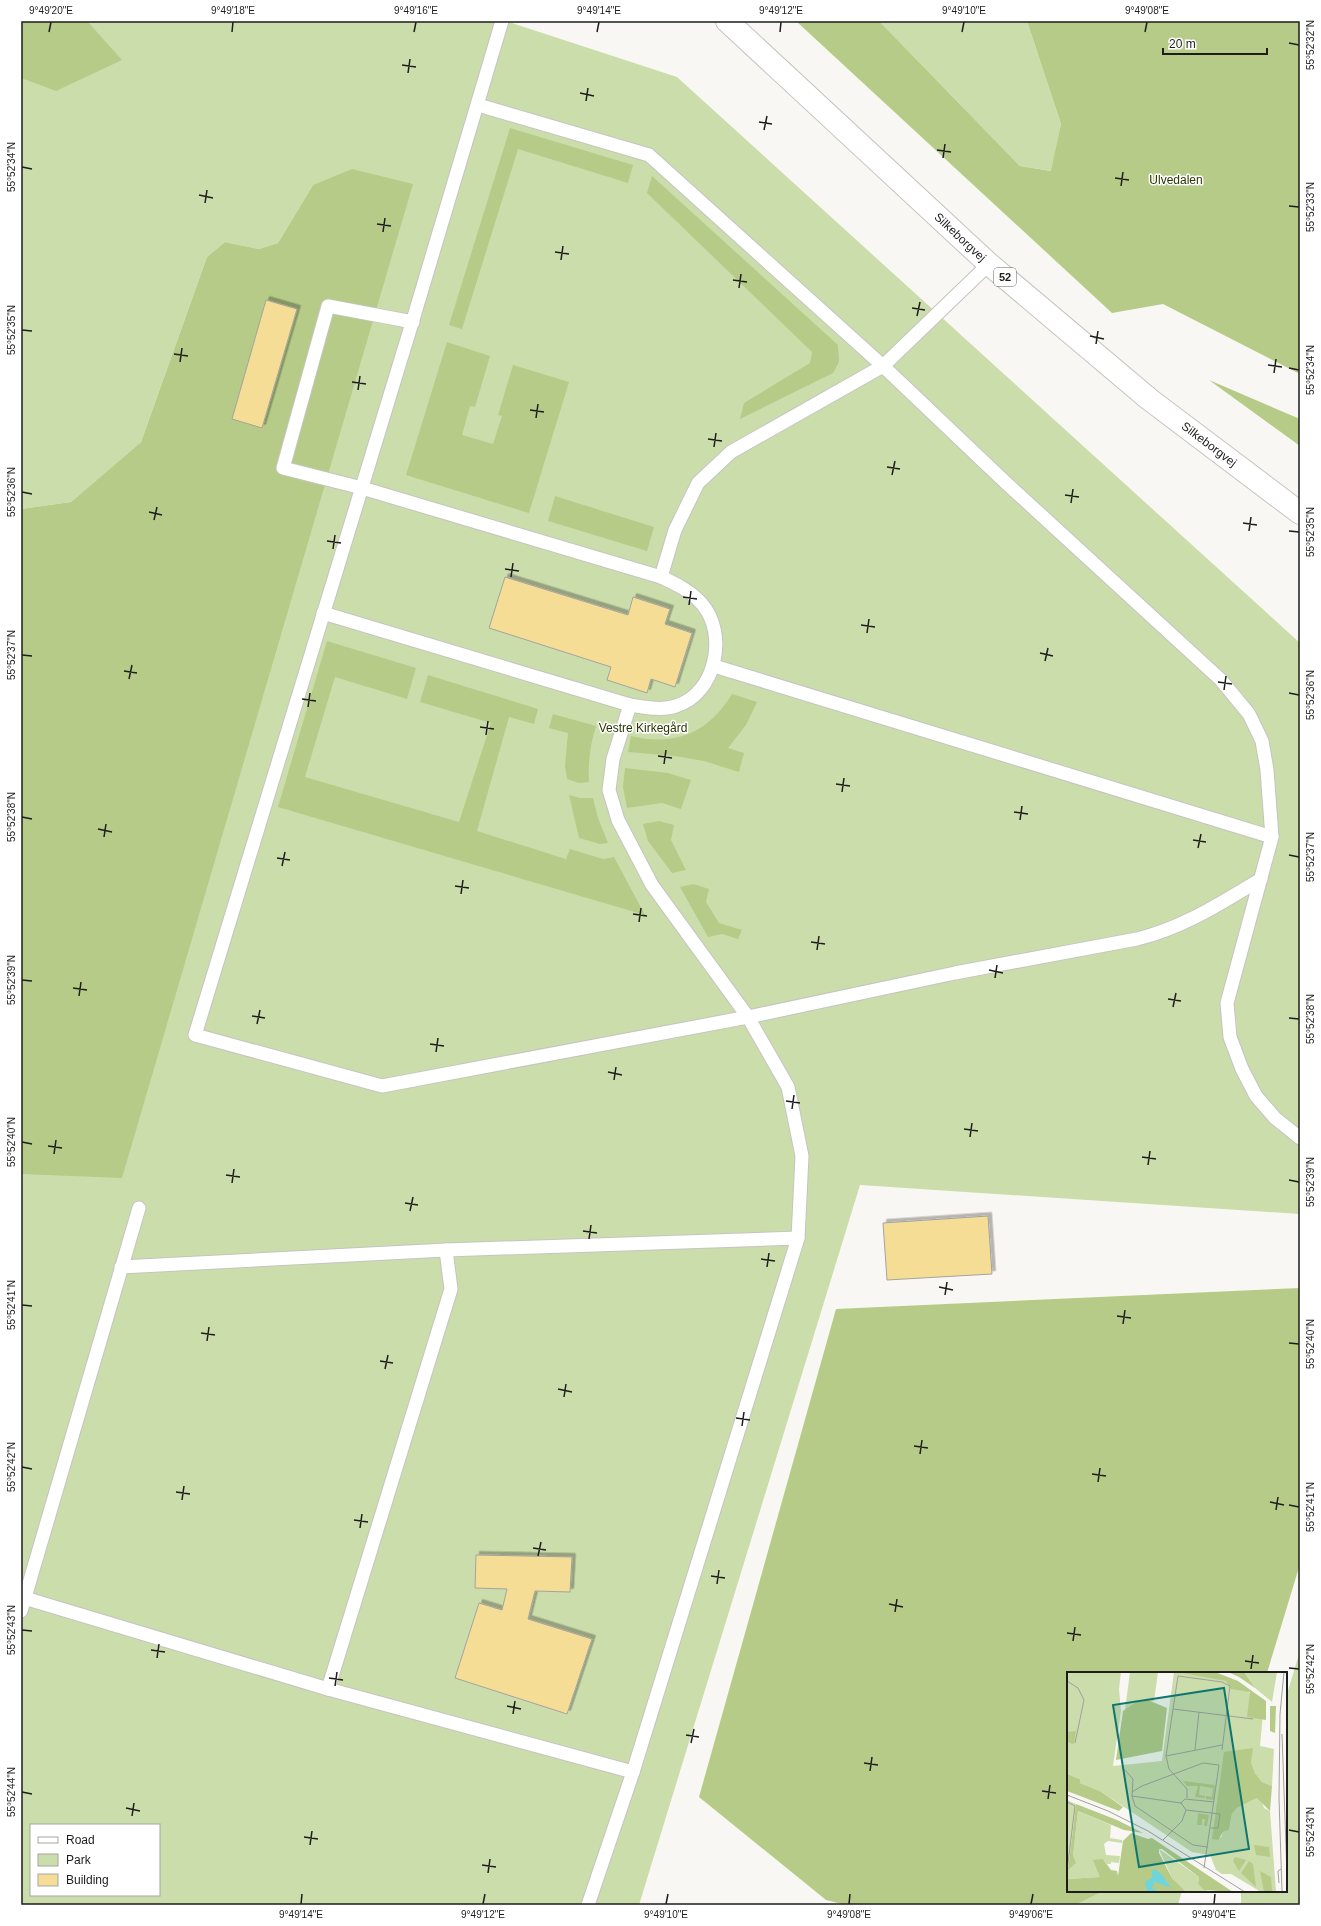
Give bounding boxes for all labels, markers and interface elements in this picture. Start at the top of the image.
text: 9°49'20"E [29,5,73,16]
text: 9°49'18"E [211,5,255,16]
text: 9°49'16"E [394,5,438,16]
text: 9°49'14"E [577,5,621,16]
text: 9°49'12"E [759,5,803,16]
text: 9°49'10"E [942,5,986,16]
text: 9°49'08"E [1125,5,1169,16]
text: 55°52'32"N [1305,20,1316,70]
scale bar [1163,30,1267,56]
text: 20 m [1169,37,1196,51]
text: 55°52'34"N [6,142,17,192]
park label: Ulvedalen [1149,173,1203,187]
text: 55°52'33"N [1305,182,1316,232]
street label: Silkeborgvej [931,210,989,265]
road number: 52 [994,268,1016,286]
text: 55°52'35"N [6,305,17,355]
text: 55°52'34"N [1305,345,1316,395]
street label: Silkeborgvej [1179,419,1239,470]
text: 55°52'36"N [6,467,17,517]
text: 55°52'35"N [1305,507,1316,557]
text: 55°52'37"N [6,630,17,680]
text: 55°52'36"N [1305,670,1316,720]
park label: Vestre Kirkegård [599,721,687,735]
text: 55°52'38"N [6,792,17,842]
text: 55°52'37"N [1305,832,1316,882]
text: 55°52'39"N [6,955,17,1005]
text: 55°52'38"N [1305,994,1316,1044]
text: 55°52'40"N [6,1117,17,1167]
text: 55°52'39"N [1305,1157,1316,1207]
text: 55°52'41"N [6,1280,17,1330]
text: 55°52'40"N [1305,1319,1316,1369]
text: 55°52'42"N [6,1442,17,1492]
text: 55°52'41"N [1305,1482,1316,1532]
text: 55°52'43"N [6,1605,17,1655]
text: 55°52'42"N [1305,1644,1316,1694]
inset map [1067,1672,1287,1892]
text: 55°52'44"N [6,1767,17,1817]
text: 55°52'43"N [1305,1807,1316,1857]
legend [30,1824,160,1896]
text: Road [66,1833,95,1847]
text: Park [66,1853,92,1867]
text: Building [66,1873,109,1887]
text: 9°49'14"E [279,1909,323,1920]
text: 9°49'12"E [461,1909,505,1920]
text: 9°49'10"E [644,1909,688,1920]
text: 9°49'08"E [827,1909,871,1920]
text: 9°49'06"E [1009,1909,1053,1920]
text: 9°49'04"E [1192,1909,1236,1920]

